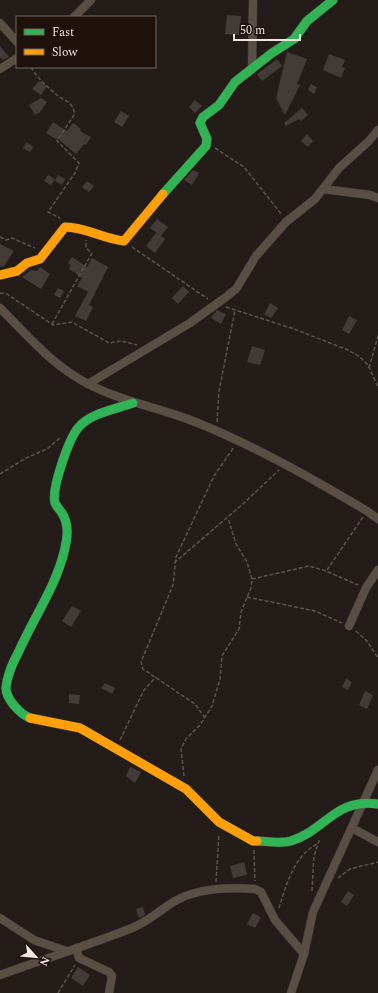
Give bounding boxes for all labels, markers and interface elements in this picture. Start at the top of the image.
legend [16,16,156,68]
scale bar [234,16,300,42]
text: 50 m [240,21,265,40]
text: Fast [52,23,74,42]
text: Slow [52,43,78,62]
north arrow [16,937,56,977]
text: N [35,953,54,969]

